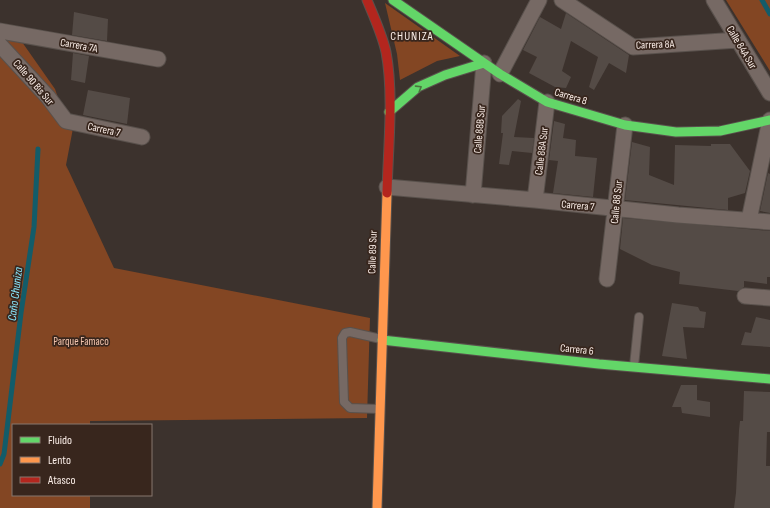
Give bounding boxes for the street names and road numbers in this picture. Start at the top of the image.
street label: Calle 84A Sur [724,23,760,71]
street label: Carrera 7A [59,36,99,55]
street label: Carrera 8A [636,37,675,52]
street label: Calle 90 Bis Sur [10,57,57,108]
street label: Carrera 8 [553,85,589,108]
street label: Calle 88B Sur [471,104,488,154]
street label: Carrera 7 [86,120,122,139]
street label: Calle 88A Sur [532,126,551,176]
street label: Calle 88 Sur [608,180,625,224]
street label: Carrera 7 [561,198,596,213]
street label: Calle 89 Sur [365,230,380,274]
street label: Carrera 6 [559,341,595,358]

